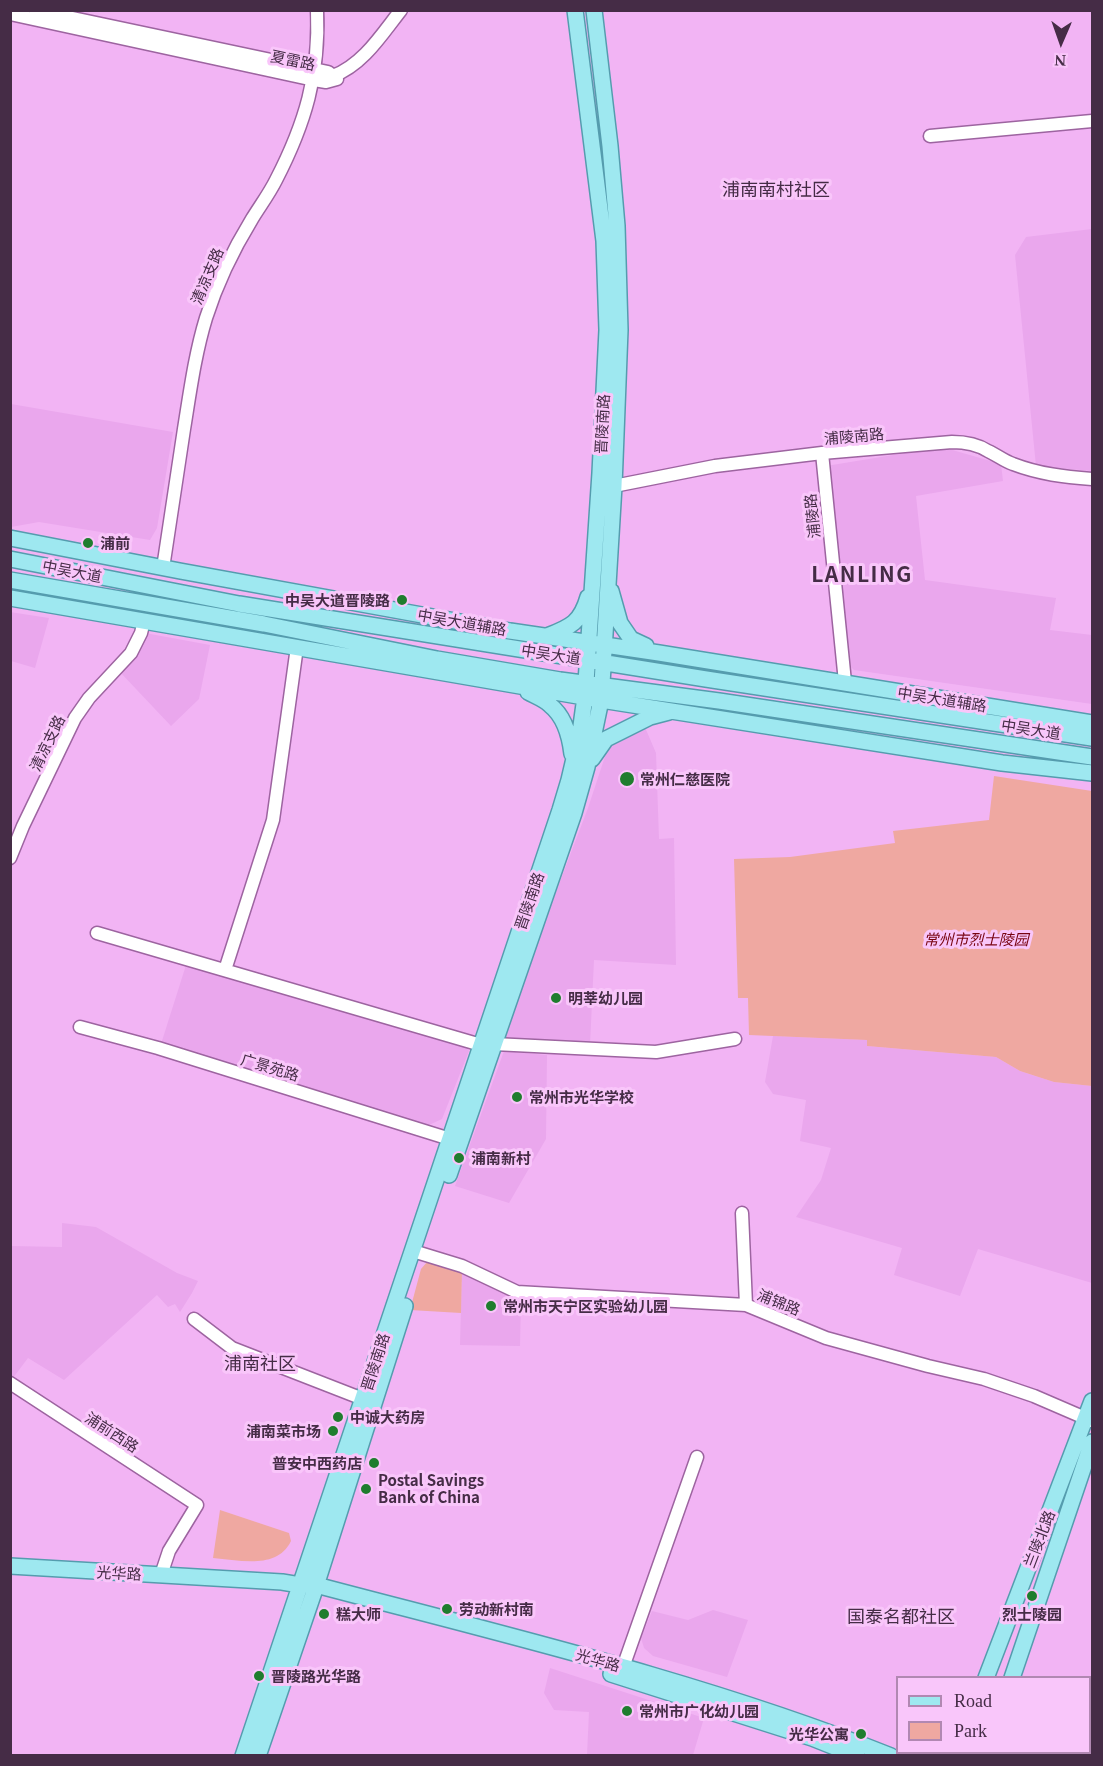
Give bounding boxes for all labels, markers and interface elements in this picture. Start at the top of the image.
north arrow [1031,12,1091,72]
street label: 夏雷路 [269,47,317,73]
text: N [1054,52,1066,69]
district label: 浦南南村社区 [722,178,830,200]
street label: 清凉支路 [187,245,227,307]
street label: 晋陵南路 [591,394,613,454]
street label: 浦陵南路 [823,424,885,448]
street label: 浦陵路 [801,493,823,539]
place label: 浦前 [100,534,130,552]
marker: 浦前 [81,536,95,550]
street label: 中吴大道 [41,556,103,586]
district label: LANLING [811,561,913,587]
place label: 中吴大道晋陵路 [285,591,390,609]
marker: 中吴大道晋陵路 [395,593,409,607]
street label: 中吴大道辅路 [416,605,508,639]
street label: 中吴大道 [520,640,582,668]
street label: 中吴大道辅路 [896,683,988,715]
street label: 清凉支路 [26,712,68,774]
street label: 中吴大道 [1000,715,1062,743]
marker: 常州仁慈医院 [618,770,636,788]
place label: 常州仁慈医院 [640,770,730,788]
street label: 晋陵南路 [511,870,547,932]
park label: 常州市烈士陵园 [924,930,1028,948]
place label: 明莘幼儿园 [568,989,643,1007]
marker: 明莘幼儿园 [549,991,563,1005]
street label: 广景苑路 [239,1050,301,1084]
place label: 常州市光华学校 [529,1088,634,1106]
marker: 常州市光华学校 [510,1090,524,1104]
place label: 浦南新村 [471,1149,531,1167]
marker: 浦南新村 [452,1151,466,1165]
street label: 浦锦路 [755,1285,803,1319]
place label: 常州市天宁区实验幼儿园 [503,1297,668,1315]
marker: 常州市天宁区实验幼儿园 [484,1299,498,1313]
street label: 晋陵南路 [357,1331,393,1393]
district label: 浦南社区 [224,1352,296,1374]
street label: 浦前西路 [82,1408,142,1456]
place label: 中诚大药房 [350,1408,425,1426]
marker: 中诚大药房 [331,1410,345,1424]
place label: 浦南菜市场 [246,1422,321,1440]
marker: 浦南菜市场 [326,1424,340,1438]
place label: 普安中西药店 [272,1454,362,1472]
marker: 普安中西药店 [367,1456,381,1470]
place label: Postal Savings Bank of China [378,1471,484,1506]
marker: Postal Savings Bank of China [359,1482,373,1496]
street label: 兰陵北路 [1020,1508,1058,1570]
street label: 光华路 [96,1563,142,1583]
marker: 烈士陵园 [1025,1589,1039,1603]
place label: 劳动新村南 [459,1600,534,1618]
marker: 劳动新村南 [440,1602,454,1616]
place label: 糕大师 [336,1605,381,1623]
district label: 国泰名都社区 [847,1605,955,1627]
place label: 烈士陵园 [1002,1605,1062,1623]
marker: 糕大师 [317,1607,331,1621]
street label: 光华路 [574,1645,622,1675]
place label: 晋陵路光华路 [271,1667,361,1685]
marker: 晋陵路光华路 [252,1669,266,1683]
legend [896,1676,1091,1754]
text: Road [954,1691,992,1711]
place label: 常州市广化幼儿园 [639,1702,759,1720]
marker: 常州市广化幼儿园 [620,1704,634,1718]
text: Park [954,1721,987,1741]
place label: 光华公寓 [789,1725,849,1743]
marker: 光华公寓 [854,1727,868,1741]

